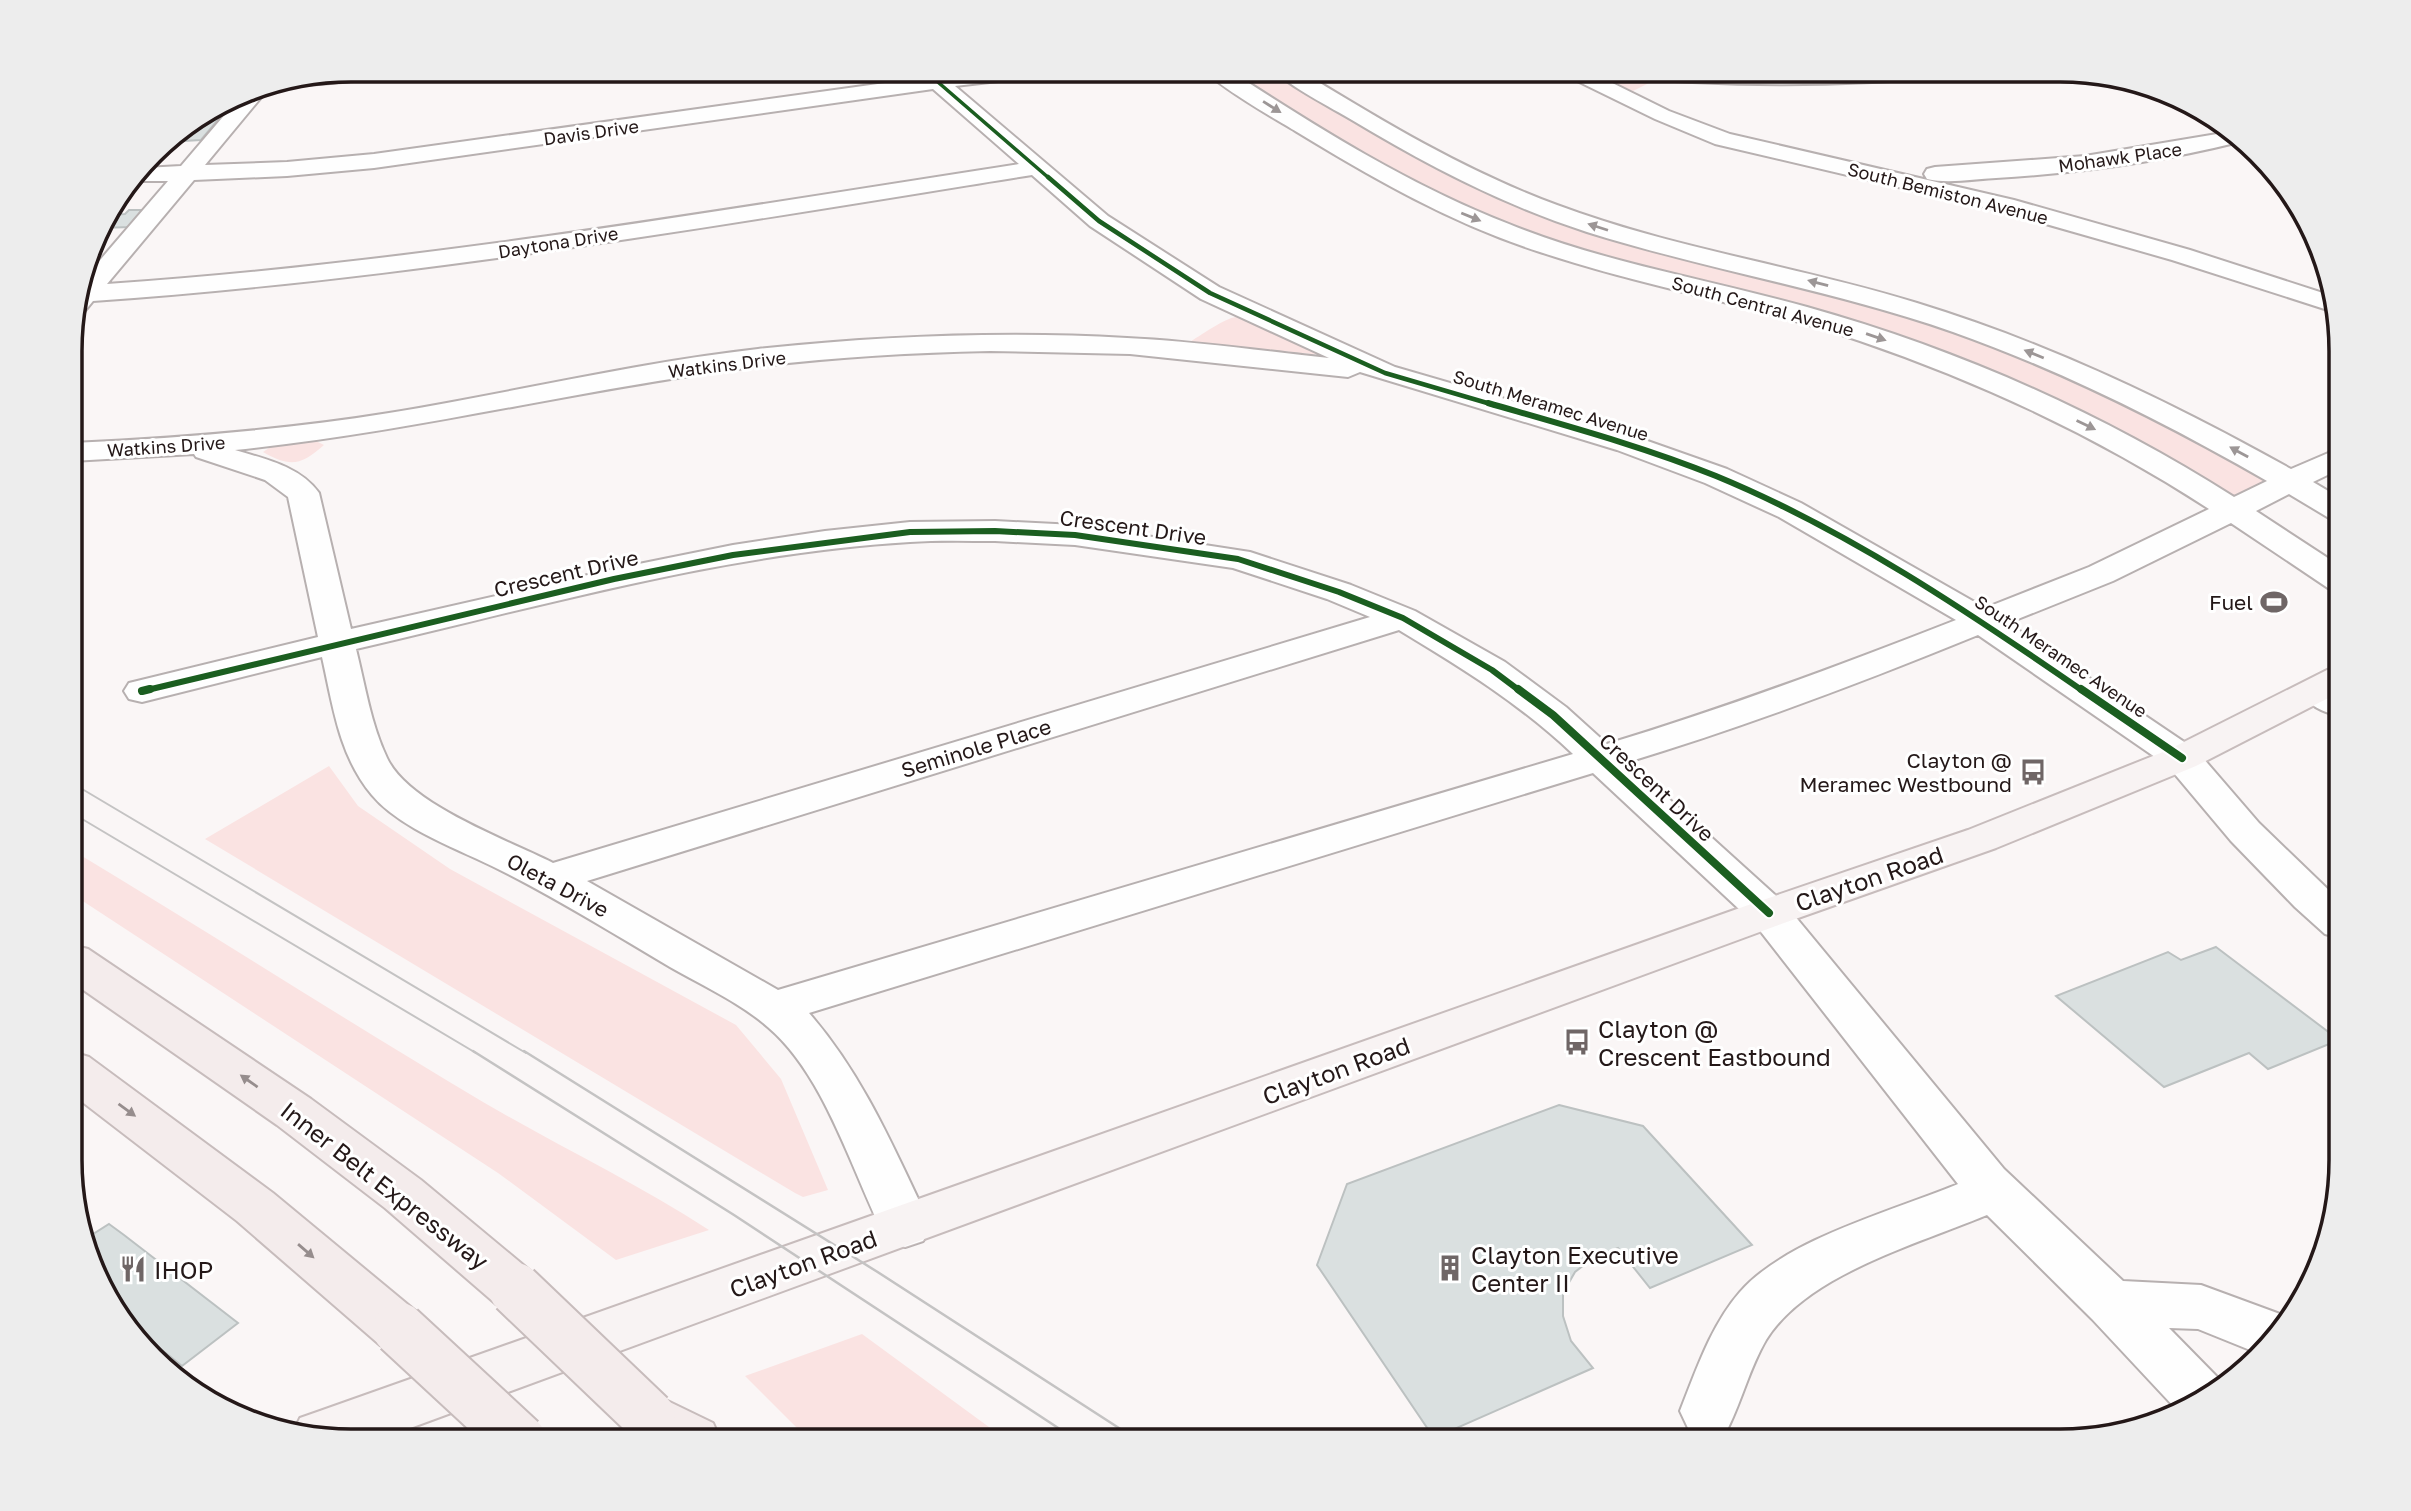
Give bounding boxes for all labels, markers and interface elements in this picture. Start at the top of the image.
one-way arrow [1263,101,1282,114]
street label: Davis Drive [542,114,640,150]
street label: Mohawk Place [2057,137,2183,177]
street label: South Bemiston Avenue [1845,157,2051,229]
one-way arrow [1461,212,1482,223]
one-way arrow [1587,221,1608,232]
street label: Daytona Drive [496,222,620,262]
street label: South Central Avenue [1670,271,1856,341]
one-way arrow [1807,277,1828,287]
one-way arrow [1866,332,1887,343]
street label: Watkins Drive [667,346,787,382]
one-way arrow [2023,349,2044,360]
street label: South Meramec Avenue [1451,365,1651,445]
one-way arrow [2076,419,2096,430]
street label: Watkins Drive [106,431,226,461]
one-way arrow [2229,446,2249,457]
street label: Crescent Drive [1058,504,1208,550]
street label: Crescent Drive [491,544,641,602]
sports icon: Fuel [2259,587,2289,617]
place label: Fuel [2209,589,2253,615]
street label: South Meramec Avenue [1971,590,2151,722]
street label: Seminole Place [898,713,1054,783]
street label: Crescent Drive [1594,727,1720,847]
place label: Clayton @ Meramec Westbound [1799,747,2012,797]
bus stop icon: Clayton @ Meramec Westbound [2018,757,2048,787]
street label: Clayton Road [1791,839,1947,917]
street label: Oleta Drive [503,847,613,923]
place label: Clayton @ Crescent Eastbound [1598,1014,1831,1071]
bus stop icon: Clayton @ Crescent Eastbound [1562,1027,1592,1057]
street label: Clayton Road [1258,1030,1414,1110]
one-way arrow [240,1074,258,1088]
street label: Inner Belt Expressway [275,1095,495,1275]
one-way arrow [118,1103,136,1117]
street label: Clayton Road [725,1223,881,1303]
place label: Clayton Executive Center II [1471,1240,1679,1297]
one-way arrow [297,1243,315,1259]
building icon: Clayton Executive Center II [1435,1253,1465,1283]
restaurant icon: IHOP [118,1254,148,1284]
place label: IHOP [154,1255,213,1284]

